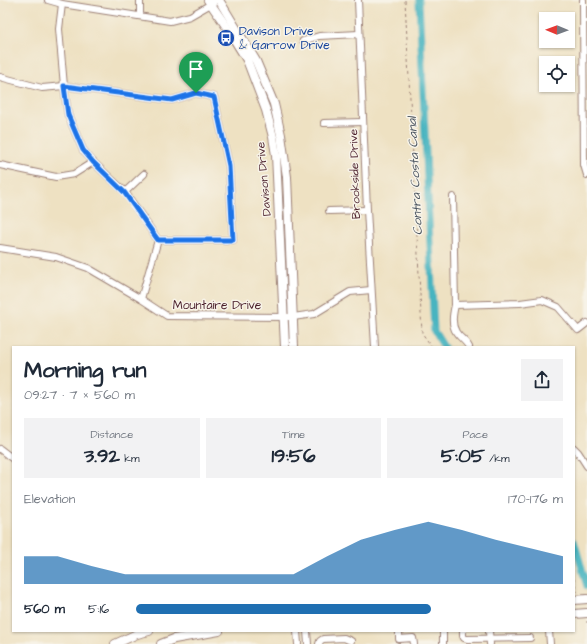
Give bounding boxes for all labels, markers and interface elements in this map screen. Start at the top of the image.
north arrow [539,12,575,48]
map controls [539,12,575,92]
place label: Davison Drive & Garrow Drive [239,23,330,54]
bus stop icon: Davison Drive & Garrow Drive [216,28,236,48]
pin [179,52,213,93]
button: locate [539,56,575,92]
icon: arrive [185,58,207,80]
water label: Contra Costa Canal [403,114,427,236]
street label: Brookside Drive [345,128,365,219]
street label: Davison Drive [252,141,276,217]
street label: Mountaire Drive [173,297,262,314]
text: Morning run [24,355,147,386]
button: share [521,359,563,401]
text: 09:27 · 7 × 560 m [24,386,135,404]
text: Distance [90,427,133,442]
text: Time [282,427,305,442]
text: Pace [462,427,488,442]
text: 3.92 [84,442,120,470]
text: 19:56 [272,442,315,470]
text: 5:05 [441,442,485,470]
text: km [120,451,140,466]
text: /km [485,451,510,466]
text: Elevation [24,490,75,508]
text: 170–176 m [508,490,563,508]
text: 560 m [24,600,65,618]
text: 5:16 [88,600,109,618]

